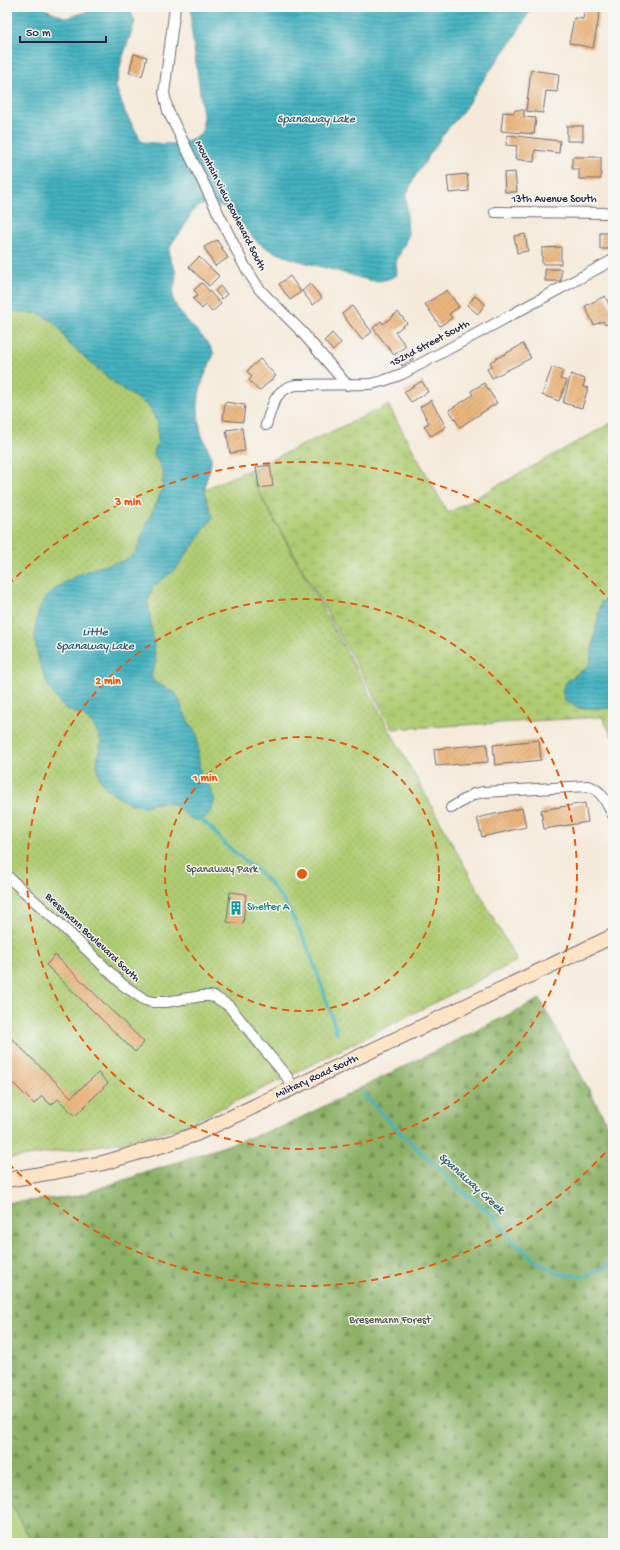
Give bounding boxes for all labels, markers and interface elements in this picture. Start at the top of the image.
scale bar [20,18,106,44]
text: 50 m [26,27,51,41]
water label: Spanaway Lake [277,113,356,127]
street label: Mountain View Boulevard South [192,139,268,273]
street label: 13th Avenue South [510,194,597,206]
street label: 152nd Street South [387,318,472,370]
text: 3 min [114,496,141,510]
water label: Little Spanaway Lake [56,626,135,654]
text: 2 min [95,675,121,689]
text: 1 min [192,772,218,786]
park label: Spanaway Park [186,864,259,876]
centre of rings [295,867,309,881]
street label: Bressmann Boulevard South [41,890,142,985]
building icon: Shelter A [228,900,244,916]
place label: Shelter A [247,902,290,914]
street label: Military Road South [274,1052,361,1102]
water label: Spanaway Creek [435,1151,508,1218]
park label: Bresemann Forest [348,1315,432,1327]

